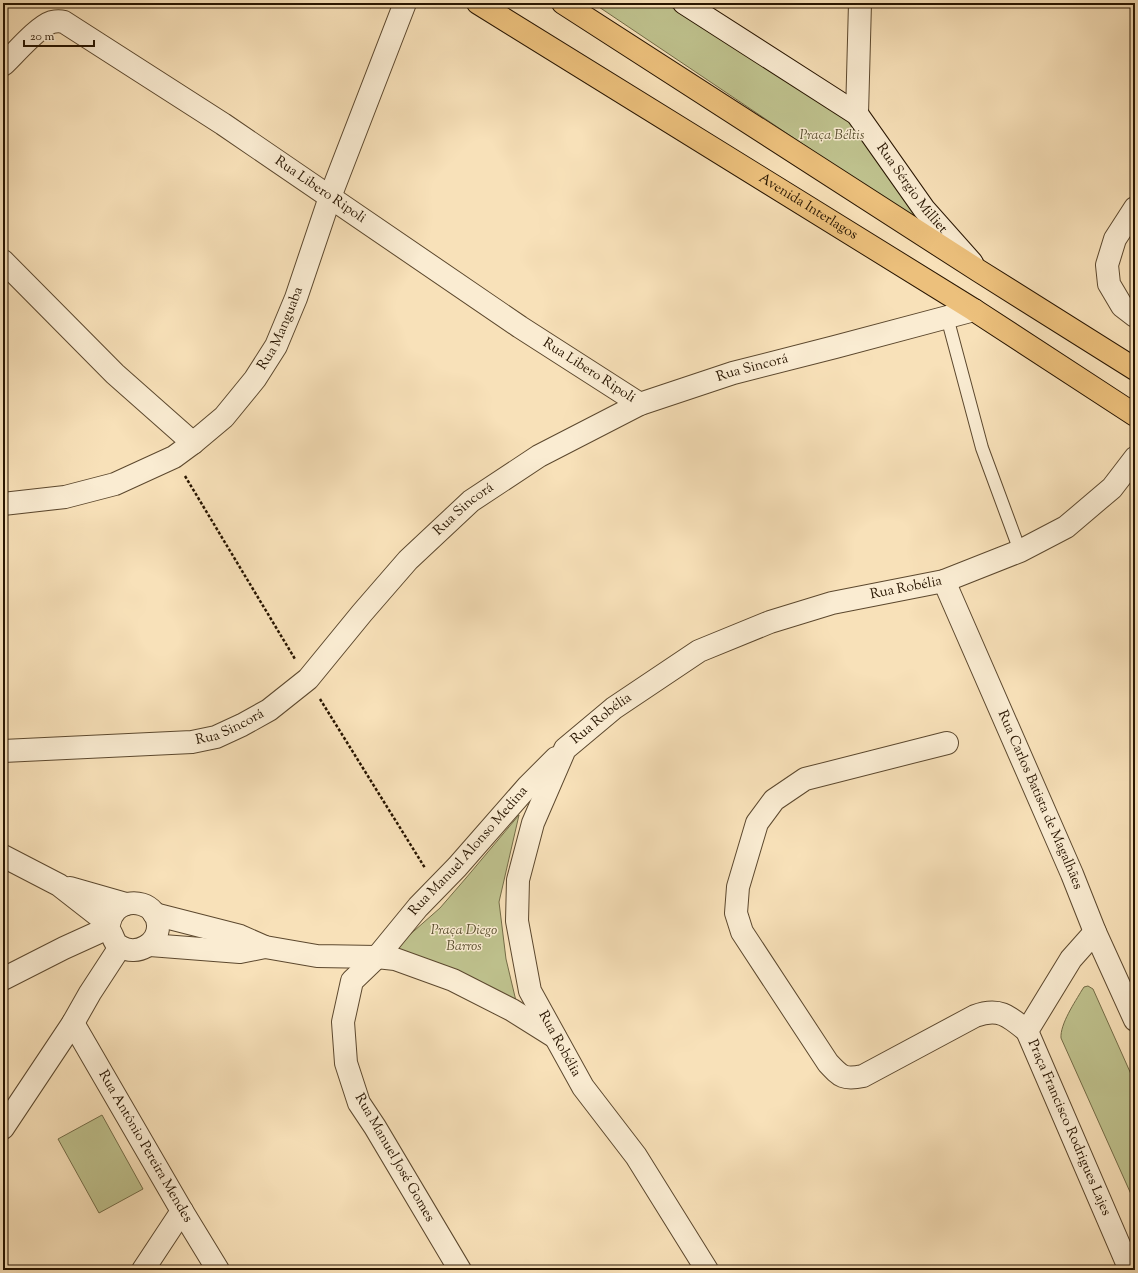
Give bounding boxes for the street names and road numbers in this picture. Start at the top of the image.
street label: Rua Sérgio Milliet [871,139,952,239]
street label: Rua Libero Ripoli [270,152,370,229]
street label: Avenida Interlagos [755,169,861,245]
street label: Rua Manguaba [253,284,309,374]
street label: Rua Libero Ripoli [538,334,639,408]
street label: Rua Sincorá [714,349,791,388]
street label: Rua Sincorá [429,478,499,541]
street label: Rua Robélia [868,572,944,605]
street label: Rua Robélia [567,688,636,750]
street label: Rua Sincorá [194,704,269,751]
street label: Rua Carlos Batista de Magalhães [992,707,1087,893]
street label: Rua Manuel Alonso Medina [404,782,533,921]
street label: Rua Robélia [533,1007,586,1081]
street label: Praça Francisco Rodrigues Lajes [1022,1037,1116,1219]
street label: Rua Antônio Pereira Mendes [93,1067,197,1227]
street label: Rua Manuel José Gomes [349,1090,439,1226]

